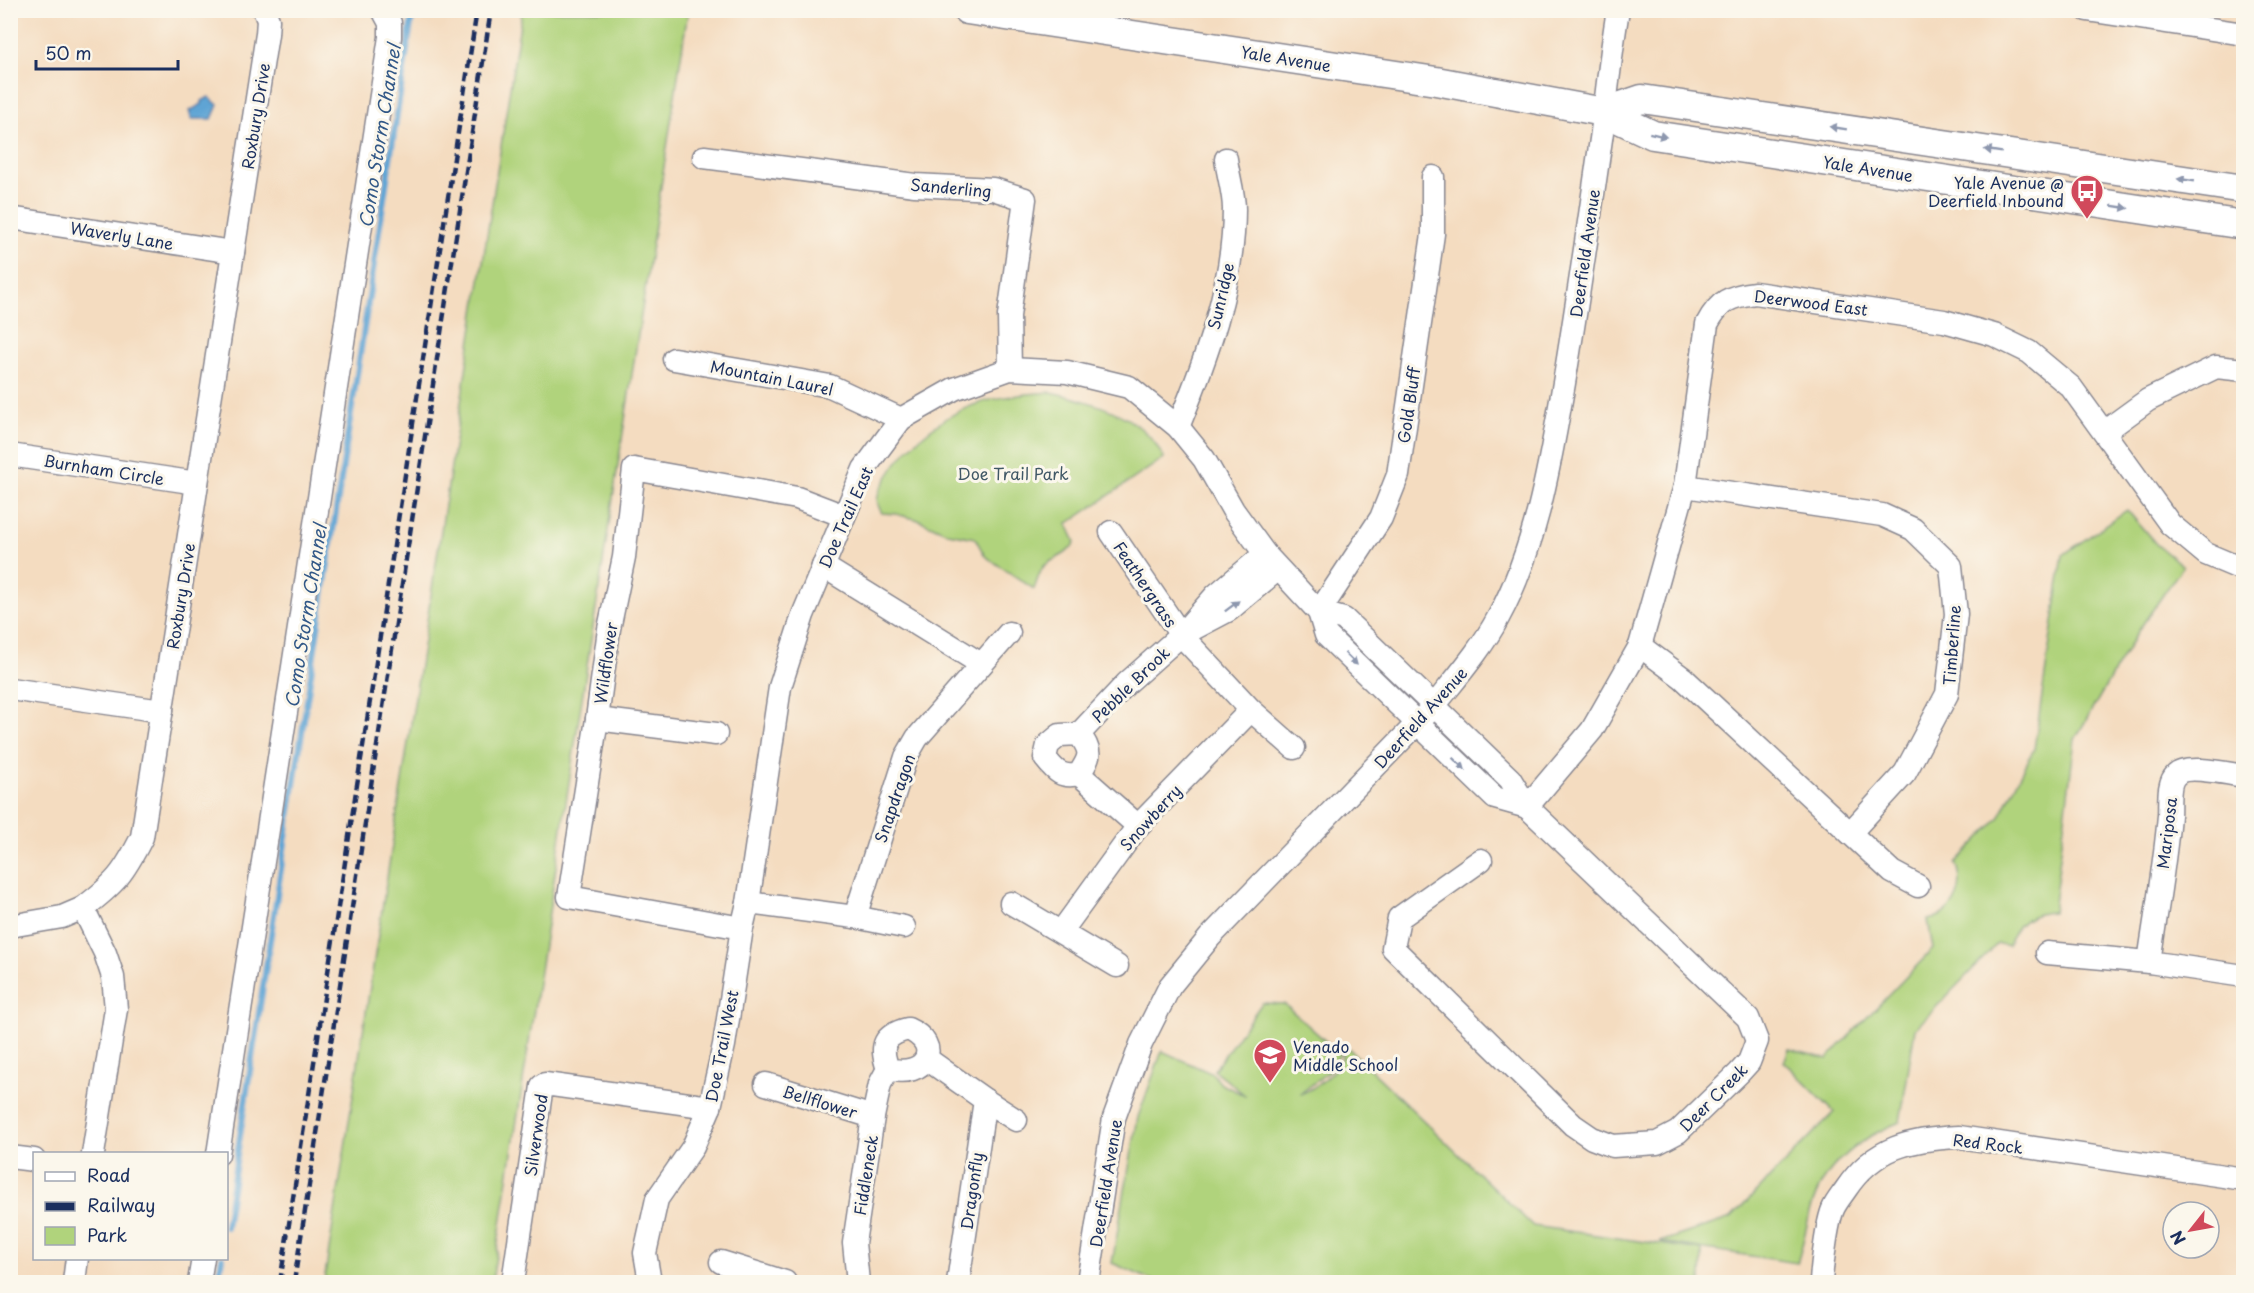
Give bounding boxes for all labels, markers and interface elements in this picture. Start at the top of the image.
scale bar [36,33,178,71]
text: 50 m [45,39,92,66]
water label: Como Storm Channel [351,39,407,230]
street label: Yale Avenue [1239,39,1333,77]
street label: Roxbury Drive [235,61,275,171]
one-way arrow [1828,124,1847,133]
one-way arrow [1649,131,1667,141]
one-way arrow [1983,147,2002,156]
street label: Yale Avenue [1821,149,1915,187]
place label: Yale Avenue @ Deerfield Inbound [1928,170,2064,212]
street label: Sanderling [909,171,993,203]
bus stop icon: Yale Avenue @ Deerfield Inbound [2069,173,2105,220]
one-way arrow [2176,176,2195,185]
street label: Deerfield Avenue [1563,187,1605,319]
one-way arrow [2111,202,2130,211]
street label: Waverly Lane [69,215,175,255]
street label: Sunridge [1201,260,1239,332]
street label: Deerwood East [1753,283,1869,321]
street label: Mountain Laurel [708,353,836,401]
street label: Gold Bluff [1391,364,1425,445]
street label: Burnham Circle [42,448,166,490]
park label: Doe Trail Park [957,461,1069,485]
street label: Doe Trail East [812,462,878,572]
water label: Como Storm Channel [277,519,333,710]
street label: Feathergrass [1108,536,1184,632]
street label: Roxbury Drive [160,541,200,651]
one-way arrow [1224,600,1240,613]
street label: Timberline [1936,604,1966,686]
street label: Wildflower [587,620,623,705]
street label: Pebble Brook [1085,640,1175,728]
one-way arrow [1343,652,1357,666]
street label: Deerfield Avenue [1368,661,1472,773]
street label: Snapdragon [868,750,920,846]
one-way arrow [1452,757,1466,771]
street label: Snowberry [1114,779,1186,855]
street label: Mariposa [2150,796,2182,870]
street label: Doe Trail West [698,988,744,1104]
place label: Venado Middle School [1293,1034,1398,1076]
school or university icon: Venado Middle School [1252,1037,1288,1084]
street label: Deer Creek [1673,1057,1753,1137]
street label: Bellflower [780,1078,861,1124]
street label: Silverwood [517,1092,553,1178]
street label: Deerfield Avenue [1083,1117,1127,1249]
street label: Red Rock [1952,1127,2024,1159]
street label: Fiddleneck [847,1133,883,1217]
street label: Dragonfly [954,1151,988,1231]
legend [33,1152,228,1260]
text: Road [87,1161,131,1188]
text: Railway [87,1191,155,1218]
north arrow [2161,1200,2221,1260]
text: Park [87,1221,127,1248]
text: N [2164,1227,2191,1250]

